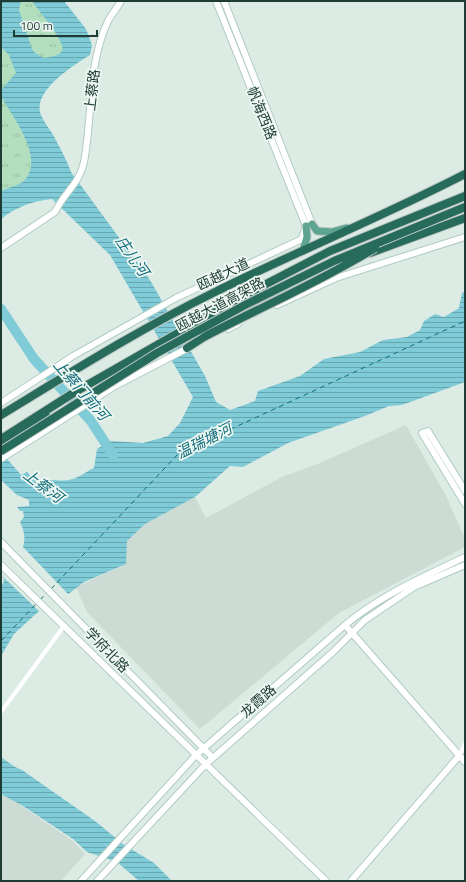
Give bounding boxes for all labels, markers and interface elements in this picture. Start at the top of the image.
scale bar [14,12,97,38]
text: 100 m [20,16,53,35]
street label: 上蔡路 [79,68,104,112]
street label: 帆海西路 [242,83,283,143]
water label: 庄儿河 [110,231,156,283]
street label: 瓯越大道 [193,252,253,295]
street label: 瓯越大道高架路 [172,271,268,336]
water label: 上蔡门前河 [48,354,117,428]
water label: 温瑞塘河 [172,415,238,464]
water label: 上蔡河 [18,463,71,510]
street label: 学府北路 [80,622,134,677]
street label: 龙霞路 [235,679,280,722]

